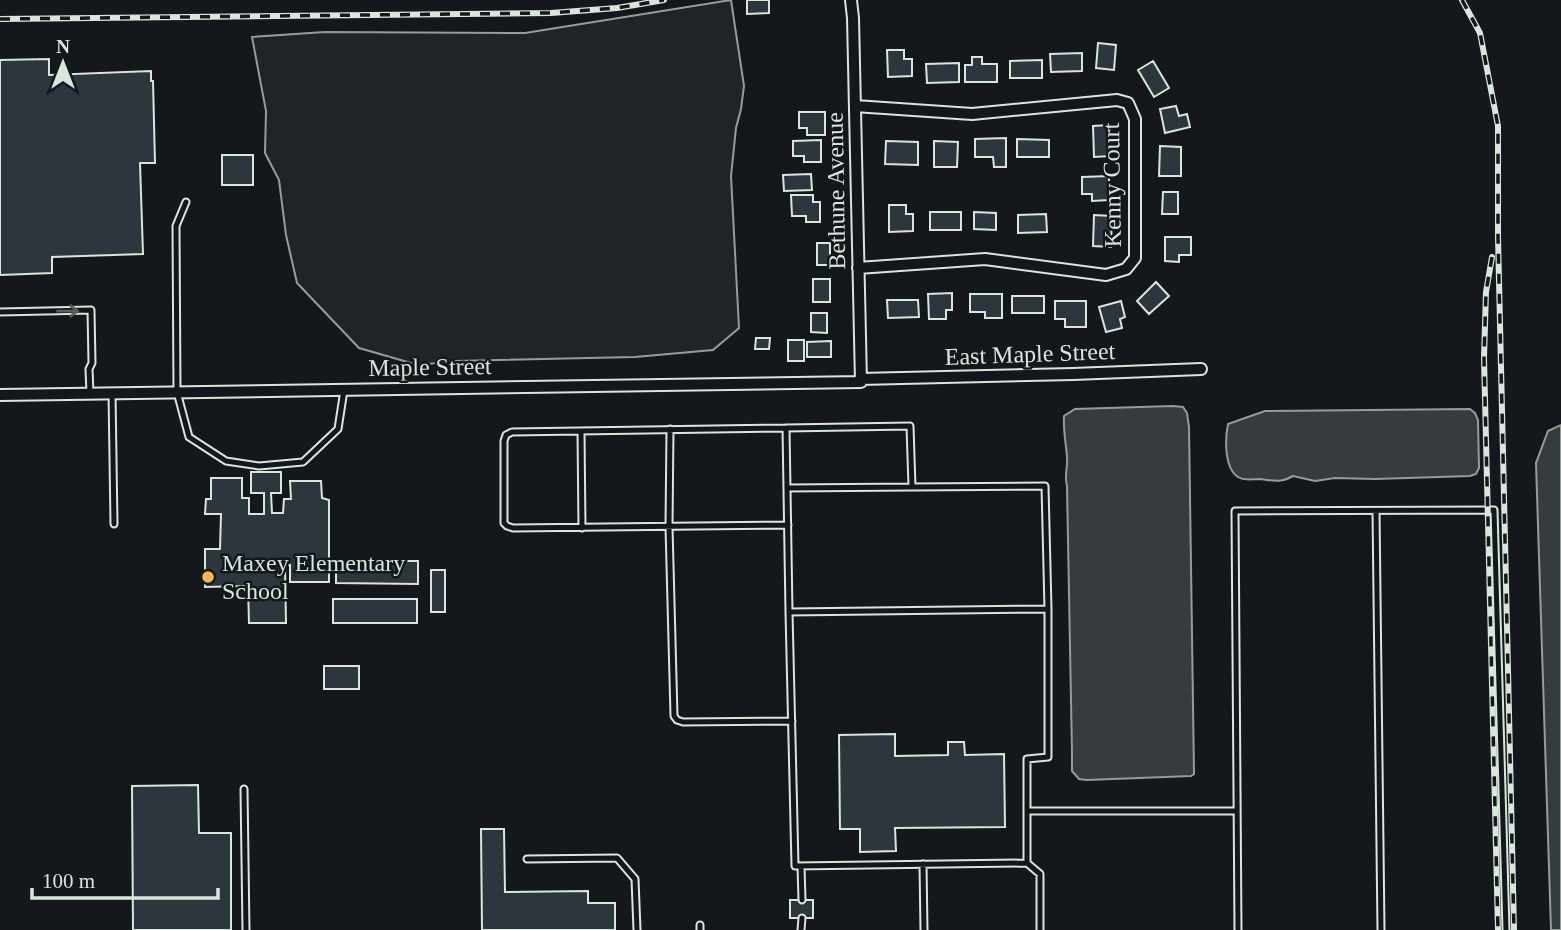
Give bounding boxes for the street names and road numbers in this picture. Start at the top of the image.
street label: Bethune Avenue [822,112,850,270]
street label: Kenny Court [1098,122,1126,248]
street label: East Maple Street [944,338,1116,370]
street label: Maple Street [368,353,492,381]

